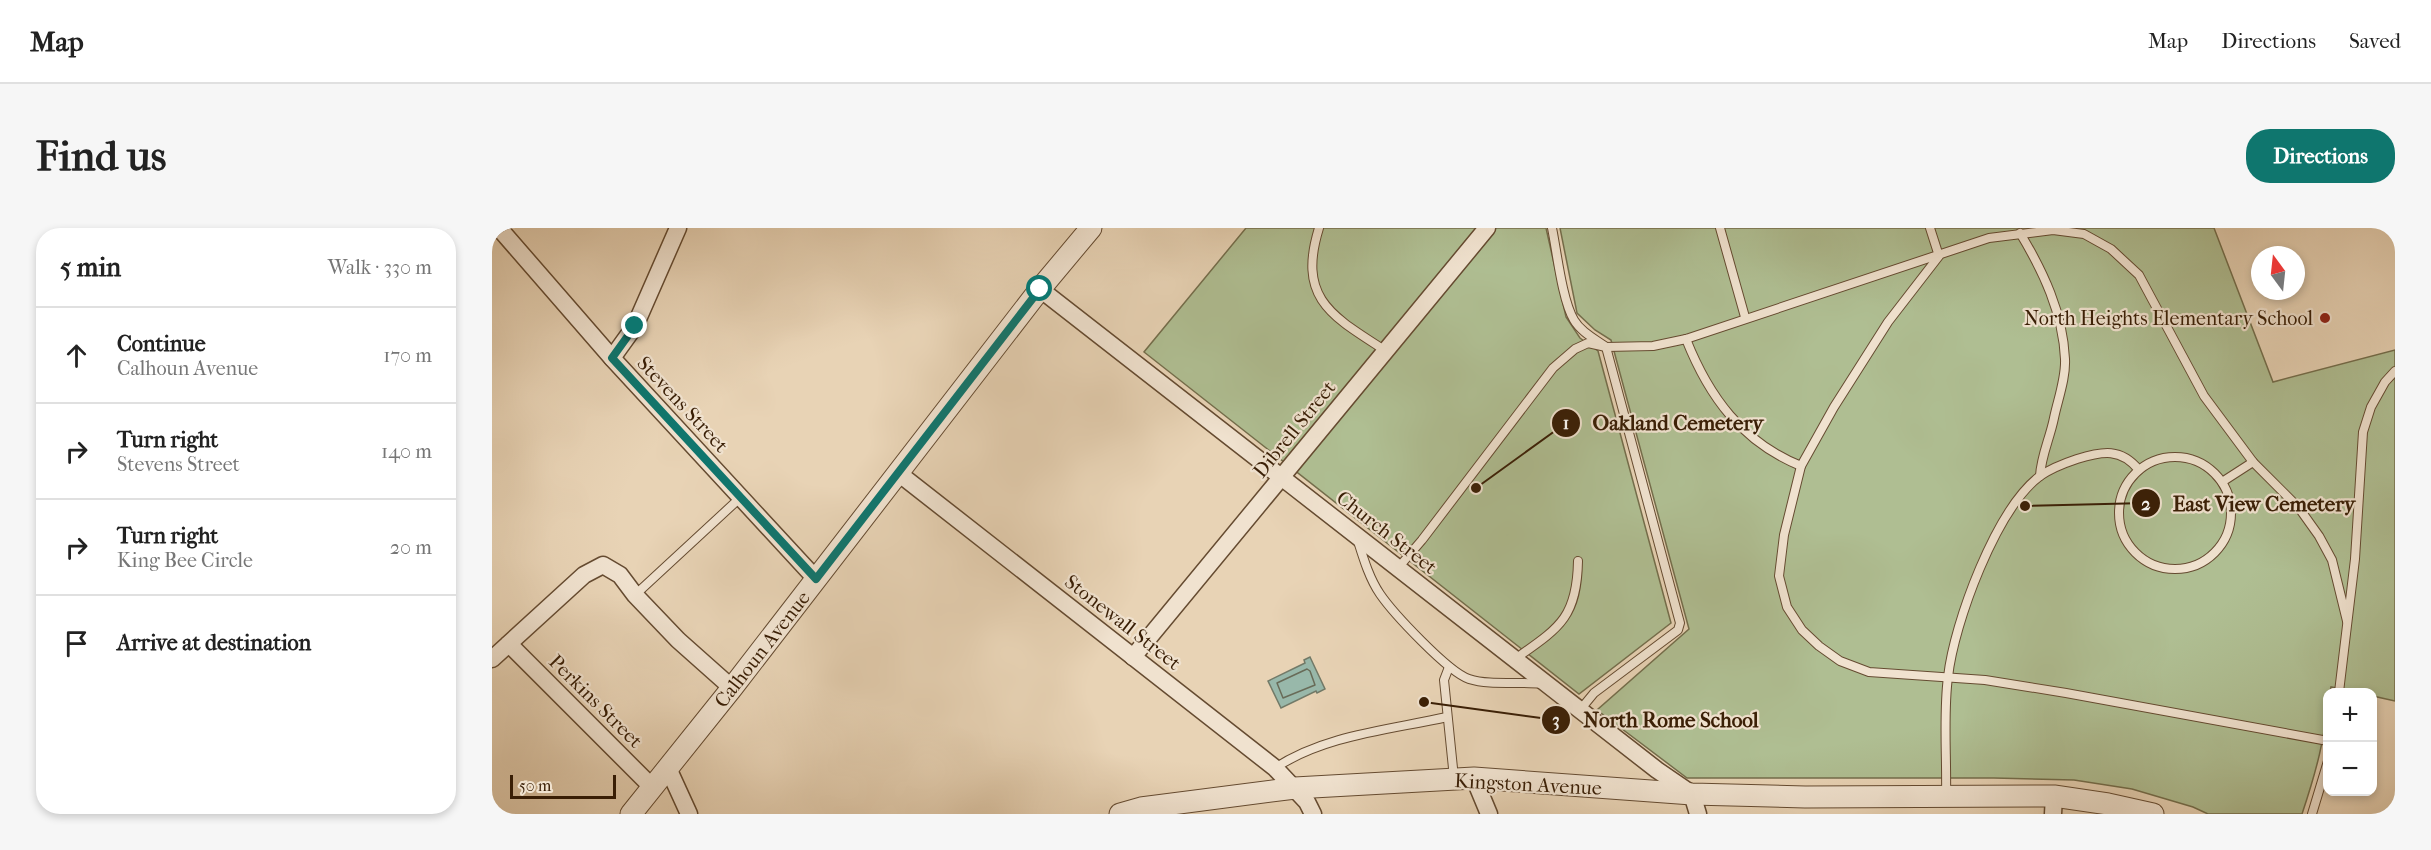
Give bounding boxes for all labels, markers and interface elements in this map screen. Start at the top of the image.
text: Map [30,25,84,58]
text: Map [2148,29,2188,53]
text: Directions [2221,29,2316,53]
text: Saved [2349,29,2401,53]
button: Directions [2246,129,2395,183]
text: Find us [36,132,166,181]
north arrow [2251,246,2305,300]
text: 5 min [60,252,121,283]
text: Walk · 330 m [328,256,432,279]
route start [1026,275,1052,301]
place label: North Heights Elementary School [2024,307,2313,330]
marker: North Heights Elementary School [2318,311,2332,325]
route end [621,312,647,338]
text: Continue [117,331,206,357]
icon: ahead [60,339,93,372]
text: 170 m [383,344,432,367]
street label: Stevens Street [632,352,733,457]
text: Calhoun Avenue [117,357,258,380]
street label: Dibrell Street [1248,376,1340,482]
callout: Oakland Cemetery [1551,403,1776,442]
text: Oakland Cemetery [1593,411,1765,435]
text: 1 [1563,413,1569,434]
text: Turn right [117,427,218,453]
icon: right [60,435,93,468]
text: 140 m [381,440,432,463]
text: Stevens Street [117,453,240,476]
callout: East View Cemetery [2131,484,2368,523]
street label: Church Street [1332,486,1442,579]
text: East View Cemetery [2173,492,2357,516]
text: 2 [2141,494,2151,515]
text: Turn right [117,523,218,549]
icon: right [60,531,93,564]
text: 20 m [390,536,432,559]
text: King Bee Circle [117,549,253,572]
street label: Stonewall Street [1060,570,1185,675]
street label: Calhoun Avenue [710,587,815,712]
icon: arrive [60,627,93,660]
text: Arrive at destination [117,630,311,656]
street label: Perkins Street [544,650,647,753]
map controls [2323,688,2377,796]
button: + [2323,688,2377,742]
callout: North Rome School [1541,700,1770,739]
text: North Rome School [1583,708,1759,732]
text: 3 [1552,710,1560,731]
button: − [2323,742,2377,796]
street label: Kingston Avenue [1454,769,1602,800]
scale bar [510,772,616,800]
text: 50 m [519,776,551,795]

